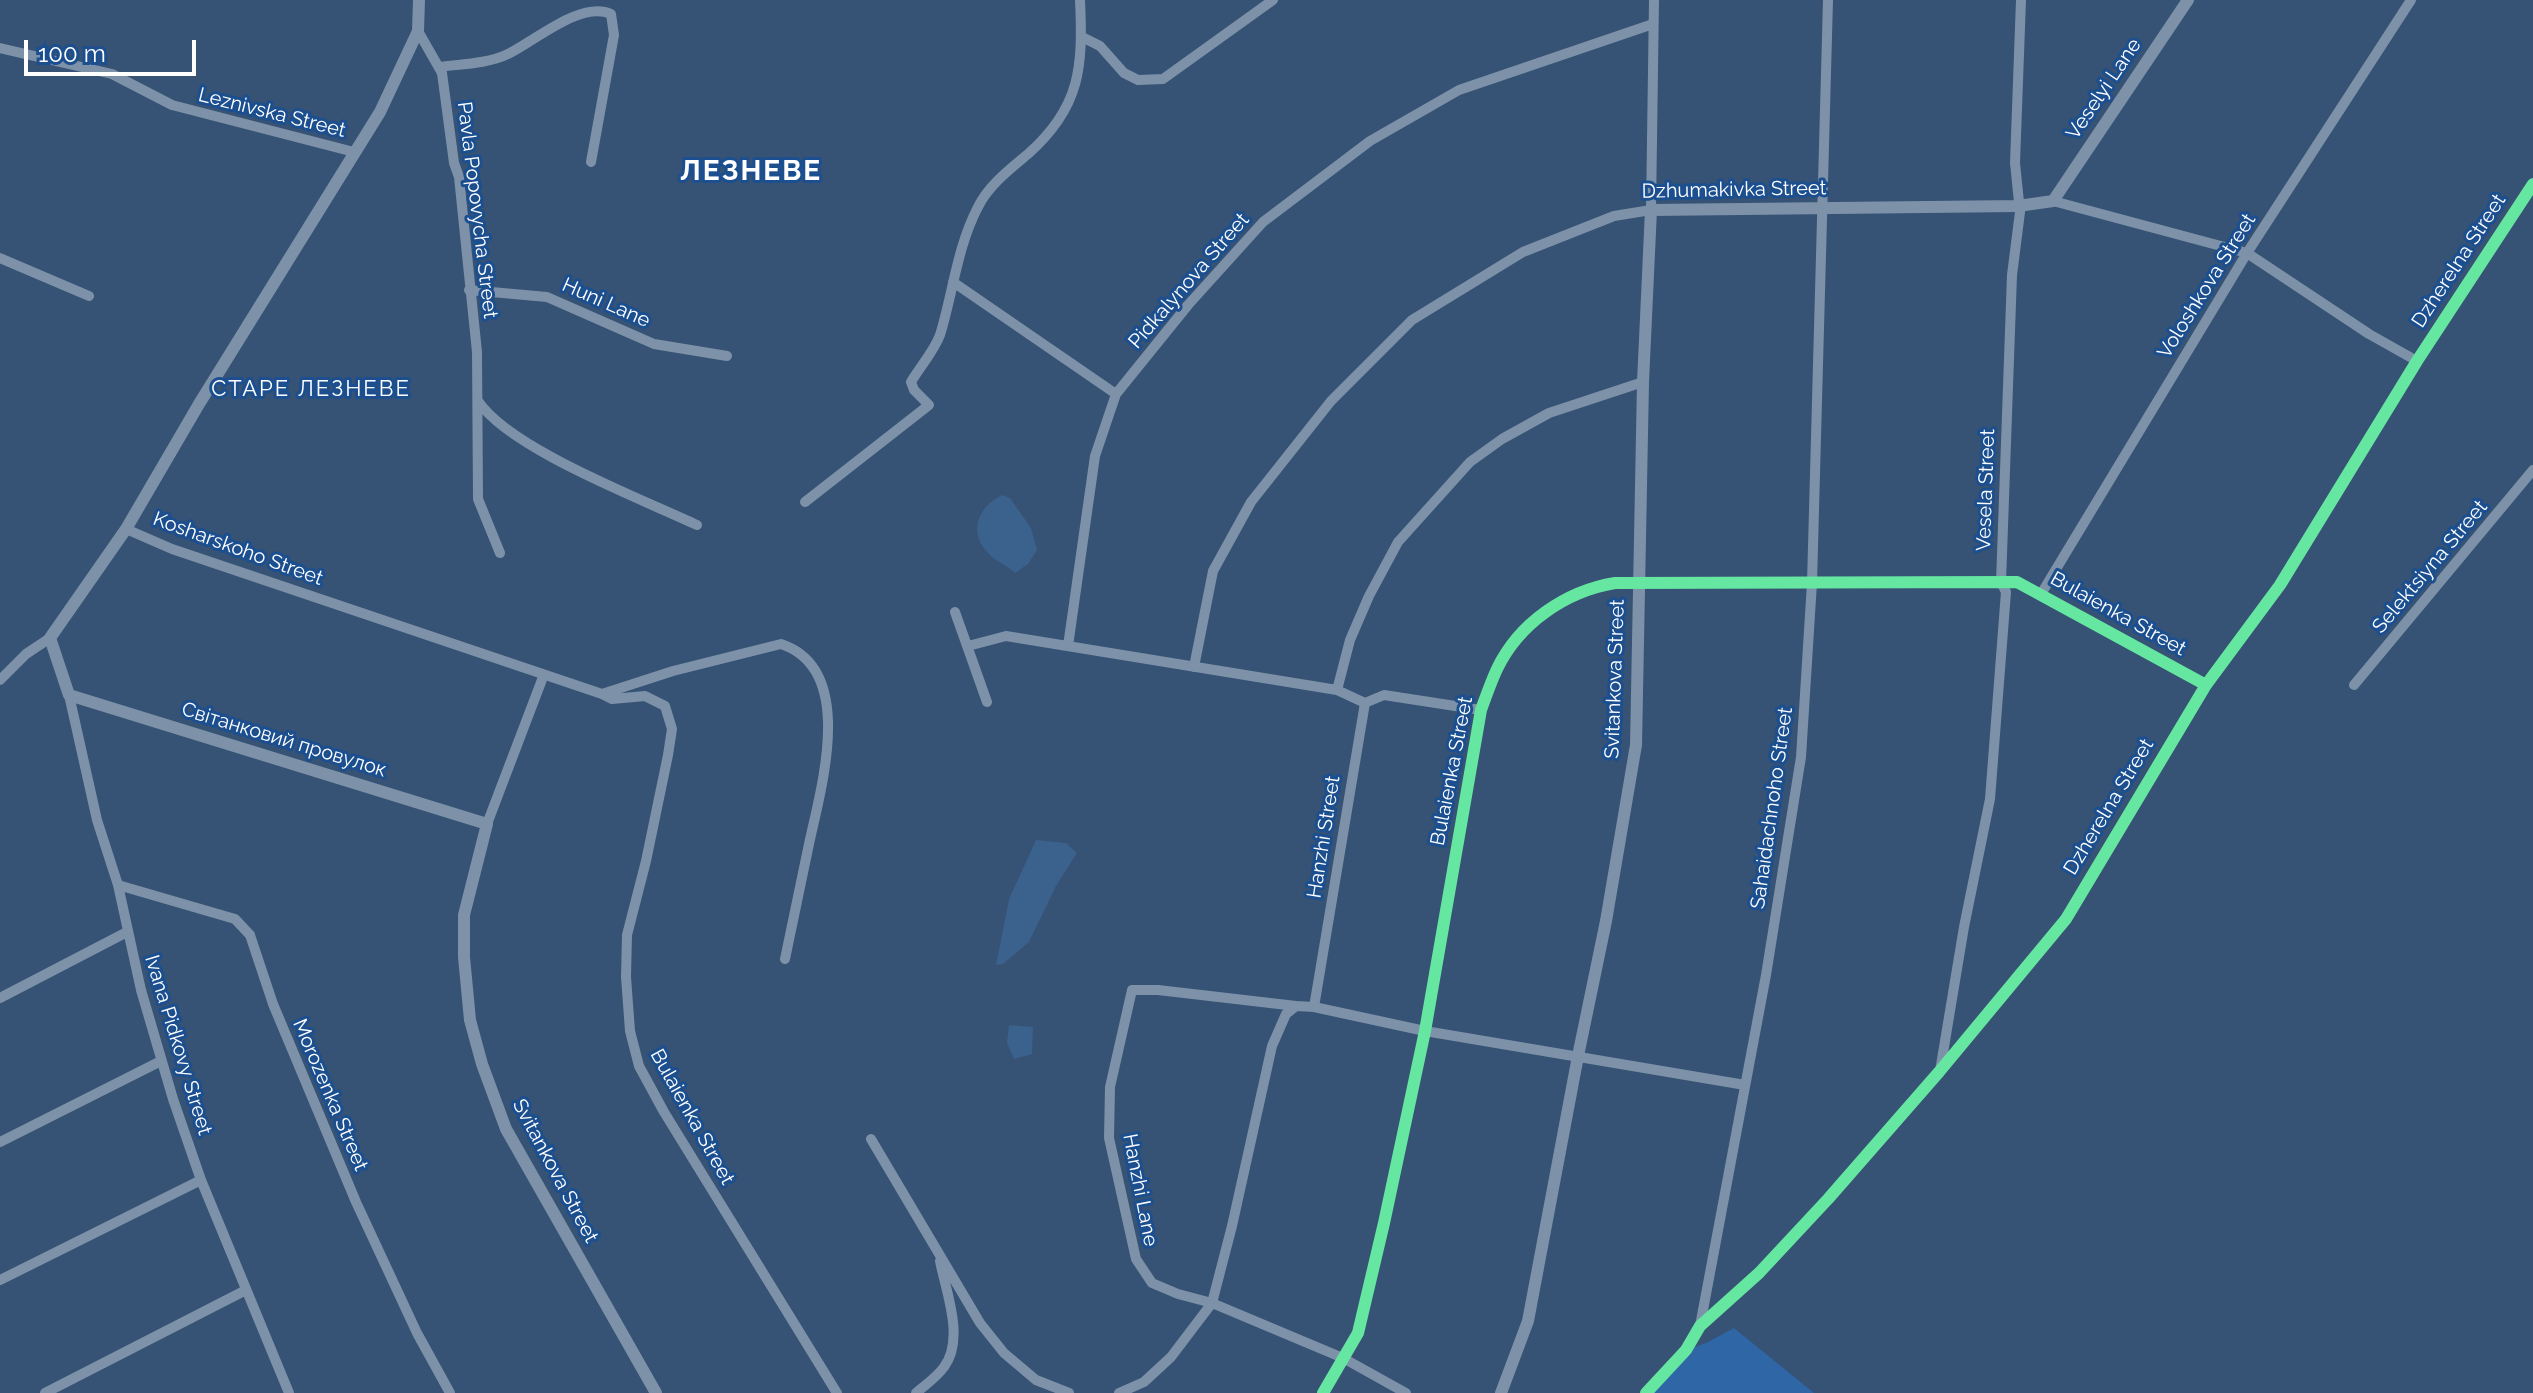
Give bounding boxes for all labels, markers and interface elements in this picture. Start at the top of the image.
scale bar [28,24,200,74]
street label: Veselyi Lane [2061,34,2147,144]
text: 100 m [38,39,106,68]
street label: Leznivska Street [196,83,348,143]
street label: Pavla Popovycha Street [452,100,502,320]
district label: ЛЕЗНЕВЕ [680,155,822,189]
street label: Dzhumakivka Street [1642,176,1826,204]
street label: Dzherelna Street [2407,190,2511,332]
street label: Pidkalynova Street [1124,208,1254,354]
street label: Voloshkova Street [2153,209,2261,363]
street label: Huni Lane [558,273,654,333]
district label: СТАРЕ ЛЕЗНЕВЕ [211,376,411,402]
street label: Vesela Street [1972,428,2000,552]
street label: Selektsiyna Street [2367,496,2493,638]
street label: Kosharskoho Street [150,507,326,591]
street label: Bulaienka Street [2046,567,2190,661]
street label: Svitankova Street [1600,599,1630,759]
street label: Bulaienka Street [1426,694,1478,848]
street label: Світанковий провулок [179,697,389,783]
street label: Sahaidachnoho Street [1746,706,1798,910]
street label: Dzherelna Street [2059,735,2159,879]
street label: Hanzhi Street [1302,774,1346,900]
street label: Ivana Pidkovy Street [139,952,217,1138]
street label: Morozenka Street [287,1015,373,1175]
street label: Bulaienka Street [645,1045,739,1189]
street label: Svitankova Street [507,1095,603,1247]
street label: Hanzhi Lane [1117,1132,1163,1248]

